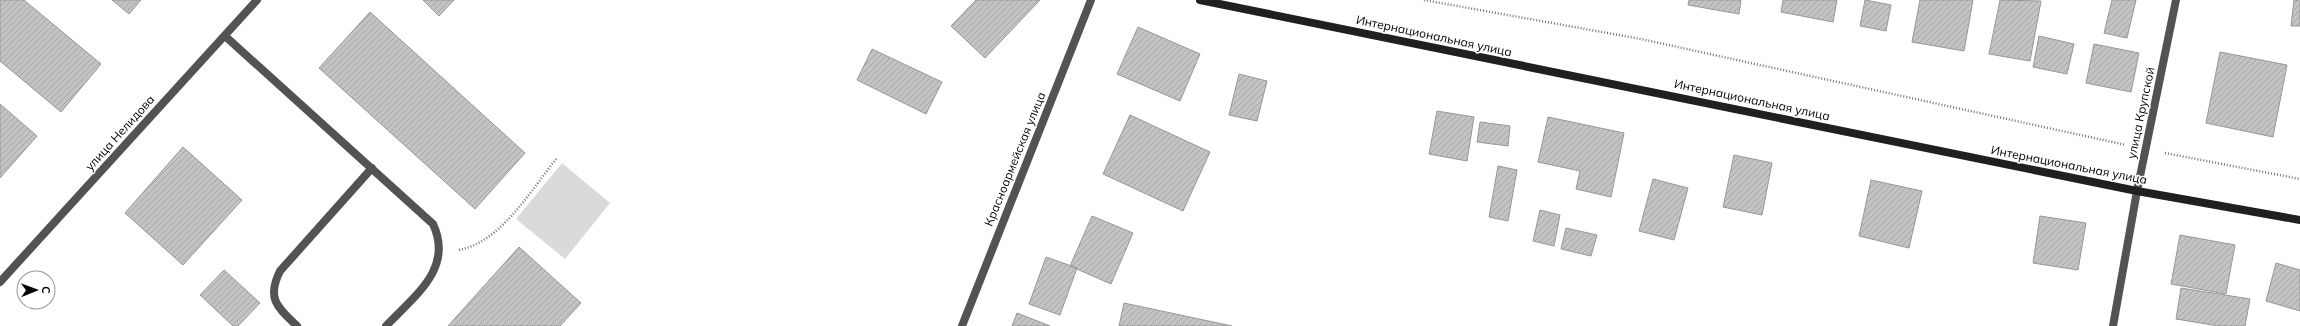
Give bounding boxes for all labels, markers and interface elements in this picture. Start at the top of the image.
street label: Интернациональная улица [1355,12,1513,59]
street label: улица Крупской [2123,66,2158,160]
street label: Интернациональная улица [1673,76,1831,123]
street label: Красноармейская улица [981,89,1048,228]
street label: улица Нелидова [82,92,157,174]
street label: Интернациональная улица [1990,142,2148,187]
north arrow [16,270,56,310]
text: С [39,286,53,294]

